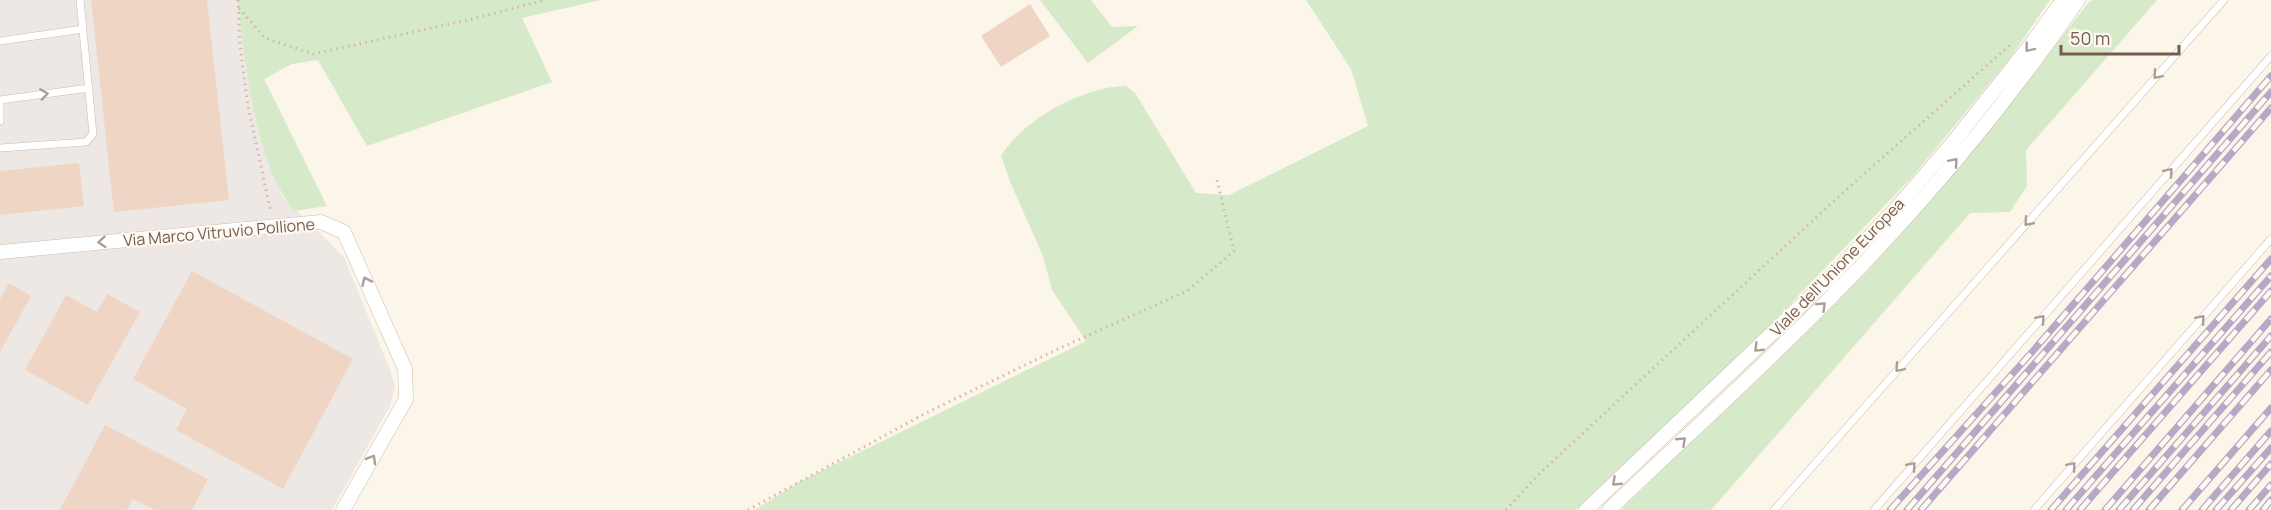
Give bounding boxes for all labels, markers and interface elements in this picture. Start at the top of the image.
scale bar [2061,18,2180,56]
text: 50 m [2070,26,2110,50]
one-way arrow [2025,41,2036,52]
one-way arrow [2153,69,2164,79]
one-way arrow [40,88,49,100]
one-way arrow [1947,159,1958,169]
one-way arrow [2162,168,2173,179]
street label: Viale dell'Unione Europea [1765,193,1909,341]
street label: Via Marco Vitruvio Pollione [122,213,316,251]
one-way arrow [2024,215,2035,226]
one-way arrow [97,235,106,248]
one-way arrow [361,277,373,288]
one-way arrow [1815,302,1826,313]
one-way arrow [2034,315,2045,326]
one-way arrow [2194,315,2205,326]
one-way arrow [1754,340,1765,351]
one-way arrow [1895,361,1906,372]
one-way arrow [1675,437,1685,448]
one-way arrow [365,455,376,465]
one-way arrow [1905,462,1916,473]
one-way arrow [2065,462,2076,473]
one-way arrow [1612,475,1623,486]

